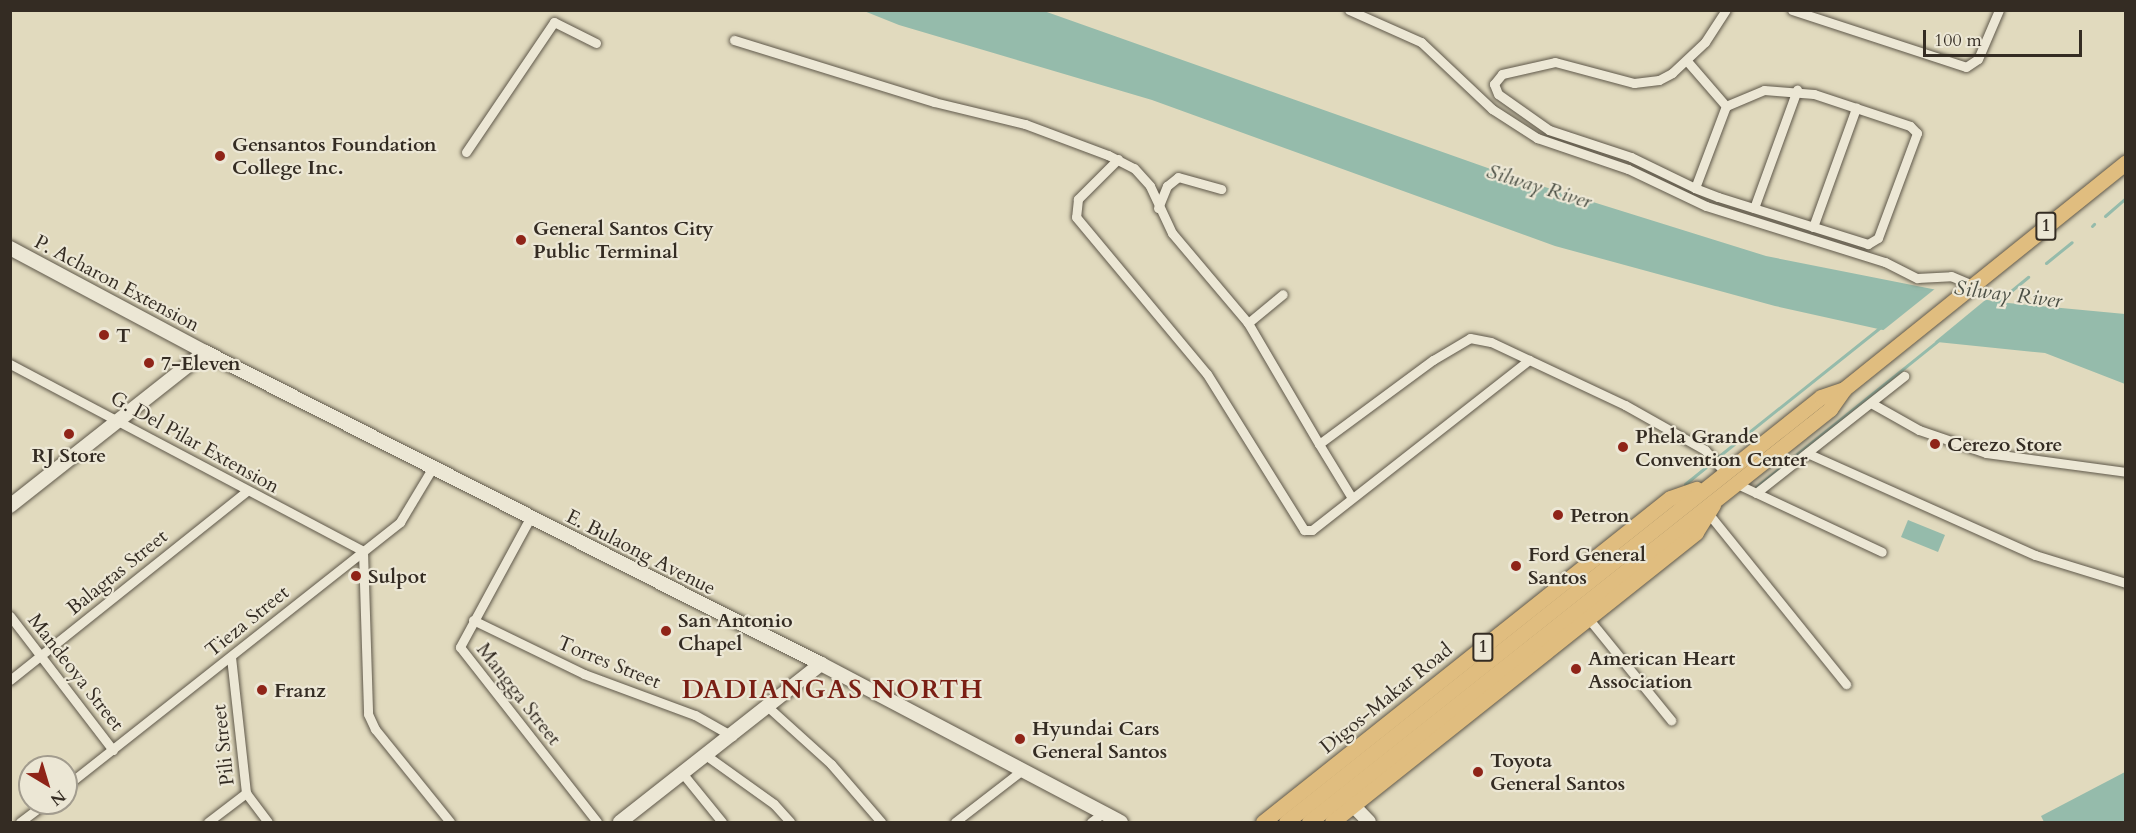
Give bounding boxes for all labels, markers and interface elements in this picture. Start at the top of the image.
scale bar [1926,18,2085,56]
text: 100 m [1934,28,1982,53]
place label: Gensantos Foundation College Inc. [232,132,437,179]
marker: Gensantos Foundation College Inc. [213,149,227,163]
water label: Silway River [1484,159,1594,215]
road number: 1 [2034,211,2058,241]
place label: General Santos City Public Terminal [533,216,714,263]
street label: P. Acharon Extension [30,229,204,337]
marker: General Santos City Public Terminal [514,233,528,247]
water label: Silway River [1953,276,2063,314]
place label: T [116,323,131,347]
marker: T [97,328,111,342]
place label: 7-Eleven [161,351,241,375]
marker: 7-Eleven [142,356,156,370]
street label: G. Del Pilar Extension [106,386,284,498]
place label: Phela Grande Convention Center [1635,424,1807,471]
marker: RJ Store [62,427,76,441]
place label: Cerezo Store [1947,432,2062,456]
marker: Cerezo Store [1928,437,1942,451]
marker: Phela Grande Convention Center [1616,440,1630,454]
place label: RJ Store [32,443,106,467]
place label: Petron [1570,503,1630,527]
street label: E. Bulaong Avenue [562,504,720,600]
marker: Petron [1551,508,1565,522]
street label: Balagtas Street [62,524,172,620]
place label: Ford General Santos [1528,542,1646,589]
marker: Ford General Santos [1509,559,1523,573]
place label: Sulpot [368,564,426,588]
marker: Sulpot [349,569,363,583]
street label: Tieza Street [200,580,294,662]
place label: San Antonio Chapel [678,608,793,655]
street label: Mandeoya Street [23,609,129,735]
marker: San Antonio Chapel [659,624,673,638]
street label: Torres Street [554,630,664,694]
road number: 1 [1471,632,1495,662]
street label: Digos-Makar Road [1315,637,1457,759]
street label: Mangga Street [472,638,566,750]
place label: American Heart Association [1588,646,1735,693]
marker: American Heart Association [1569,662,1583,676]
district label: DADIANGAS NORTH [682,674,984,706]
place label: Franz [274,678,326,702]
marker: Franz [255,683,269,697]
street label: Pili Street [207,703,239,787]
place label: Hyundai Cars General Santos [1032,716,1167,763]
marker: Hyundai Cars General Santos [1013,732,1027,746]
place label: Toyota General Santos [1490,748,1625,795]
north arrow [18,755,78,815]
marker: Toyota General Santos [1471,765,1485,779]
text: N [46,785,70,811]

